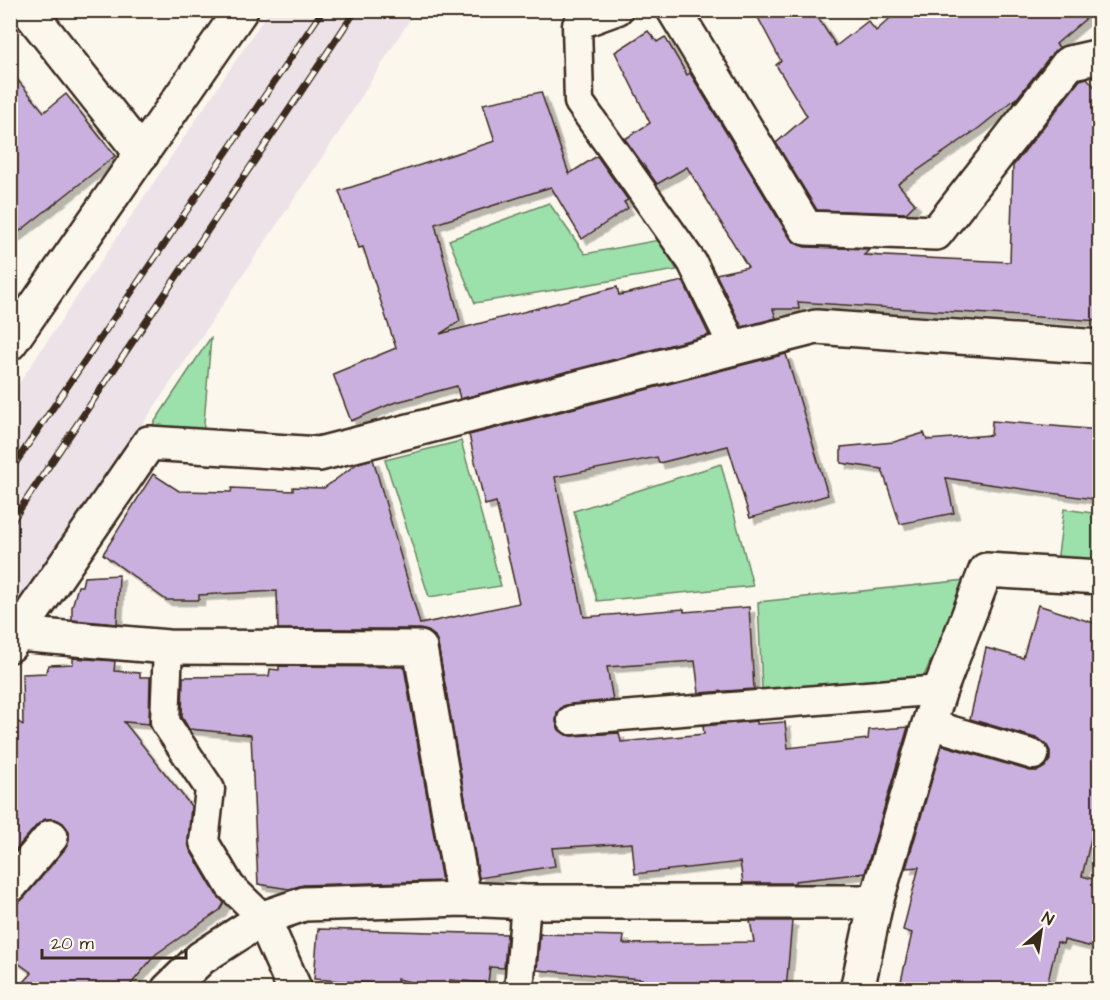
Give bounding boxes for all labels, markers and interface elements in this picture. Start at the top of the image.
north arrow [1011,901,1071,961]
text: N [1038,907,1058,931]
scale bar [42,922,186,960]
text: 20 m [51,931,94,956]

